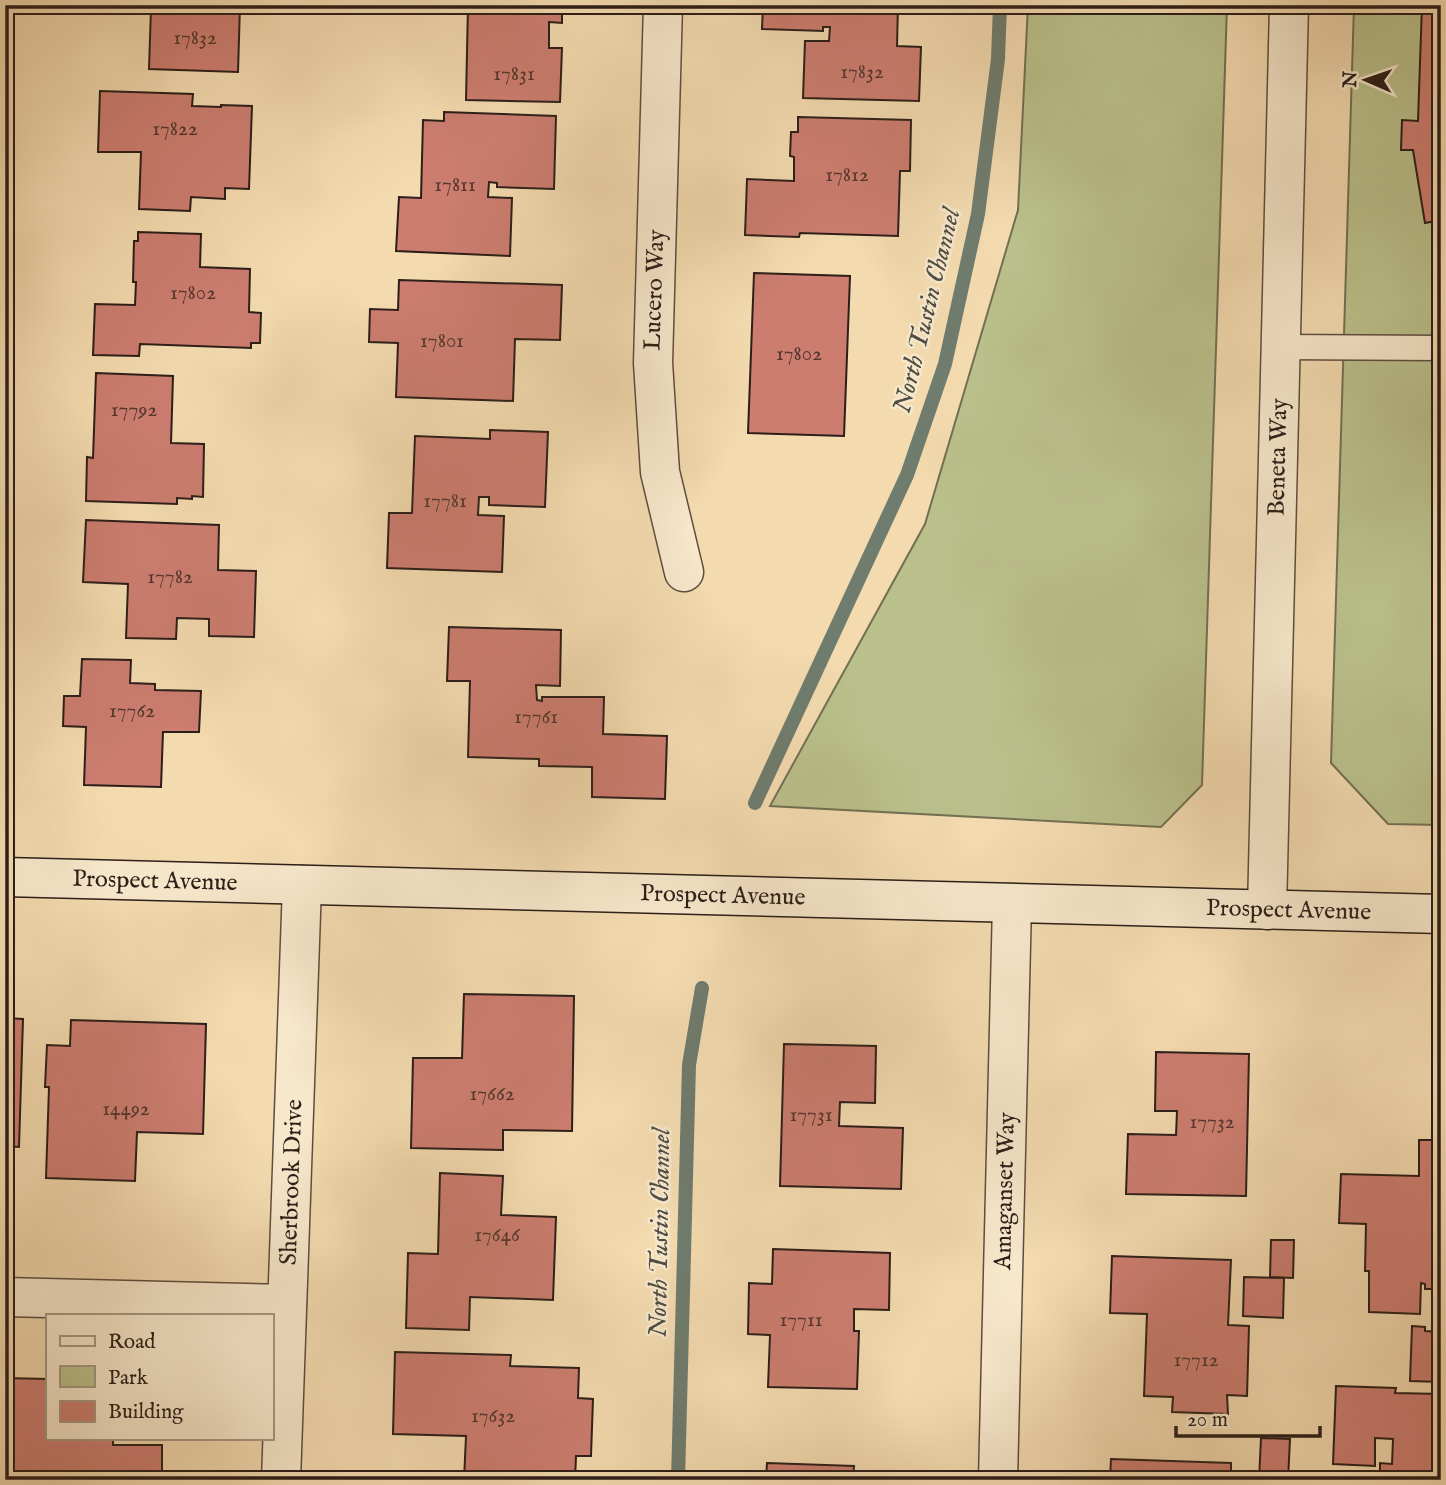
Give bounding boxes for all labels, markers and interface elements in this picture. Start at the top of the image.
house number: 17832 [173,25,217,52]
north arrow [1330,46,1400,116]
house number: 17832 [840,59,884,86]
house number: 17831 [493,61,535,88]
text: N [1339,70,1363,89]
house number: 17822 [152,116,198,143]
house number: 17812 [825,162,869,189]
house number: 17811 [434,172,476,199]
water label: North Tustin Channel [886,204,969,417]
street label: Lucero Way [637,229,673,351]
house number: 17802 [170,280,216,307]
house number: 17801 [420,328,464,355]
house number: 17802 [776,341,822,368]
house number: 17792 [111,397,157,424]
street label: Beneta Way [1261,398,1295,516]
house number: 17781 [423,488,467,515]
house number: 17782 [147,564,193,591]
house number: 17762 [109,698,155,725]
house number: 17761 [514,704,558,731]
street label: Prospect Avenue [72,863,238,898]
street label: Prospect Avenue [640,878,806,913]
street label: Prospect Avenue [1206,892,1372,928]
house number: 17662 [469,1081,515,1108]
house number: 14492 [102,1096,150,1123]
street label: Sherbrook Drive [273,1099,310,1266]
house number: 17731 [789,1102,833,1129]
house number: 17732 [1189,1109,1235,1136]
street label: Amaganset Way [988,1112,1022,1271]
water label: North Tustin Channel [642,1126,678,1338]
house number: 17646 [474,1222,521,1249]
house number: 17711 [779,1307,823,1334]
legend [46,1314,273,1440]
text: Road [108,1329,156,1356]
house number: 17712 [1173,1347,1219,1374]
text: Park [108,1365,149,1392]
scale bar [1176,1394,1320,1438]
text: Building [108,1399,184,1426]
house number: 17632 [471,1403,515,1430]
text: 20 m [1187,1407,1228,1434]

